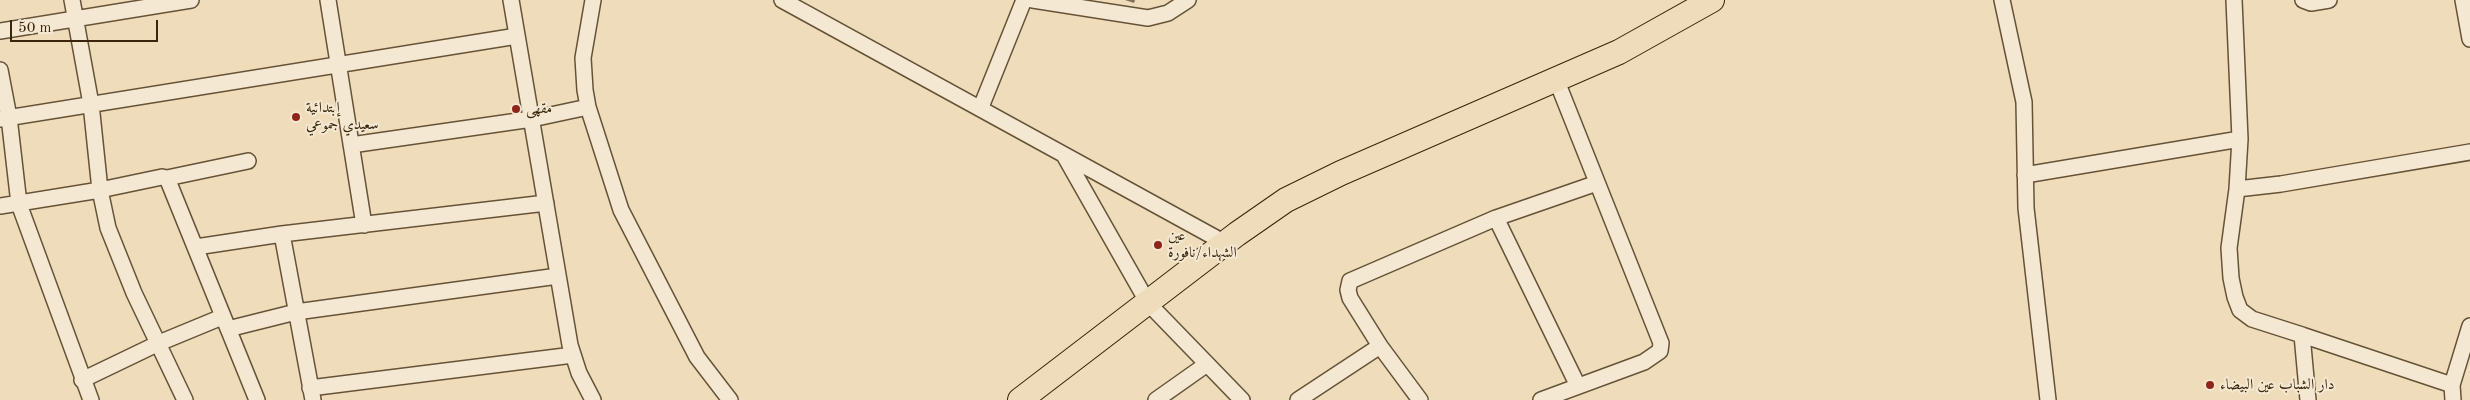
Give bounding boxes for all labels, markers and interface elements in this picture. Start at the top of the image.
scale bar [12,10,160,42]
text: 50 m [18,21,52,36]
place label: إبتدائية سعيدي جموعي [306,99,379,134]
place label: مقهى [526,100,552,118]
marker: مقهى [510,103,522,115]
marker: إبتدائية سعيدي جموعي [290,111,302,123]
place label: عين الشهداء/نافورة [1168,227,1237,262]
marker: عين الشهداء/نافورة [1152,239,1164,251]
place label: دار الشباب عين البيضاء [2220,376,2334,394]
marker: دار الشباب عين البيضاء [2204,379,2216,391]

